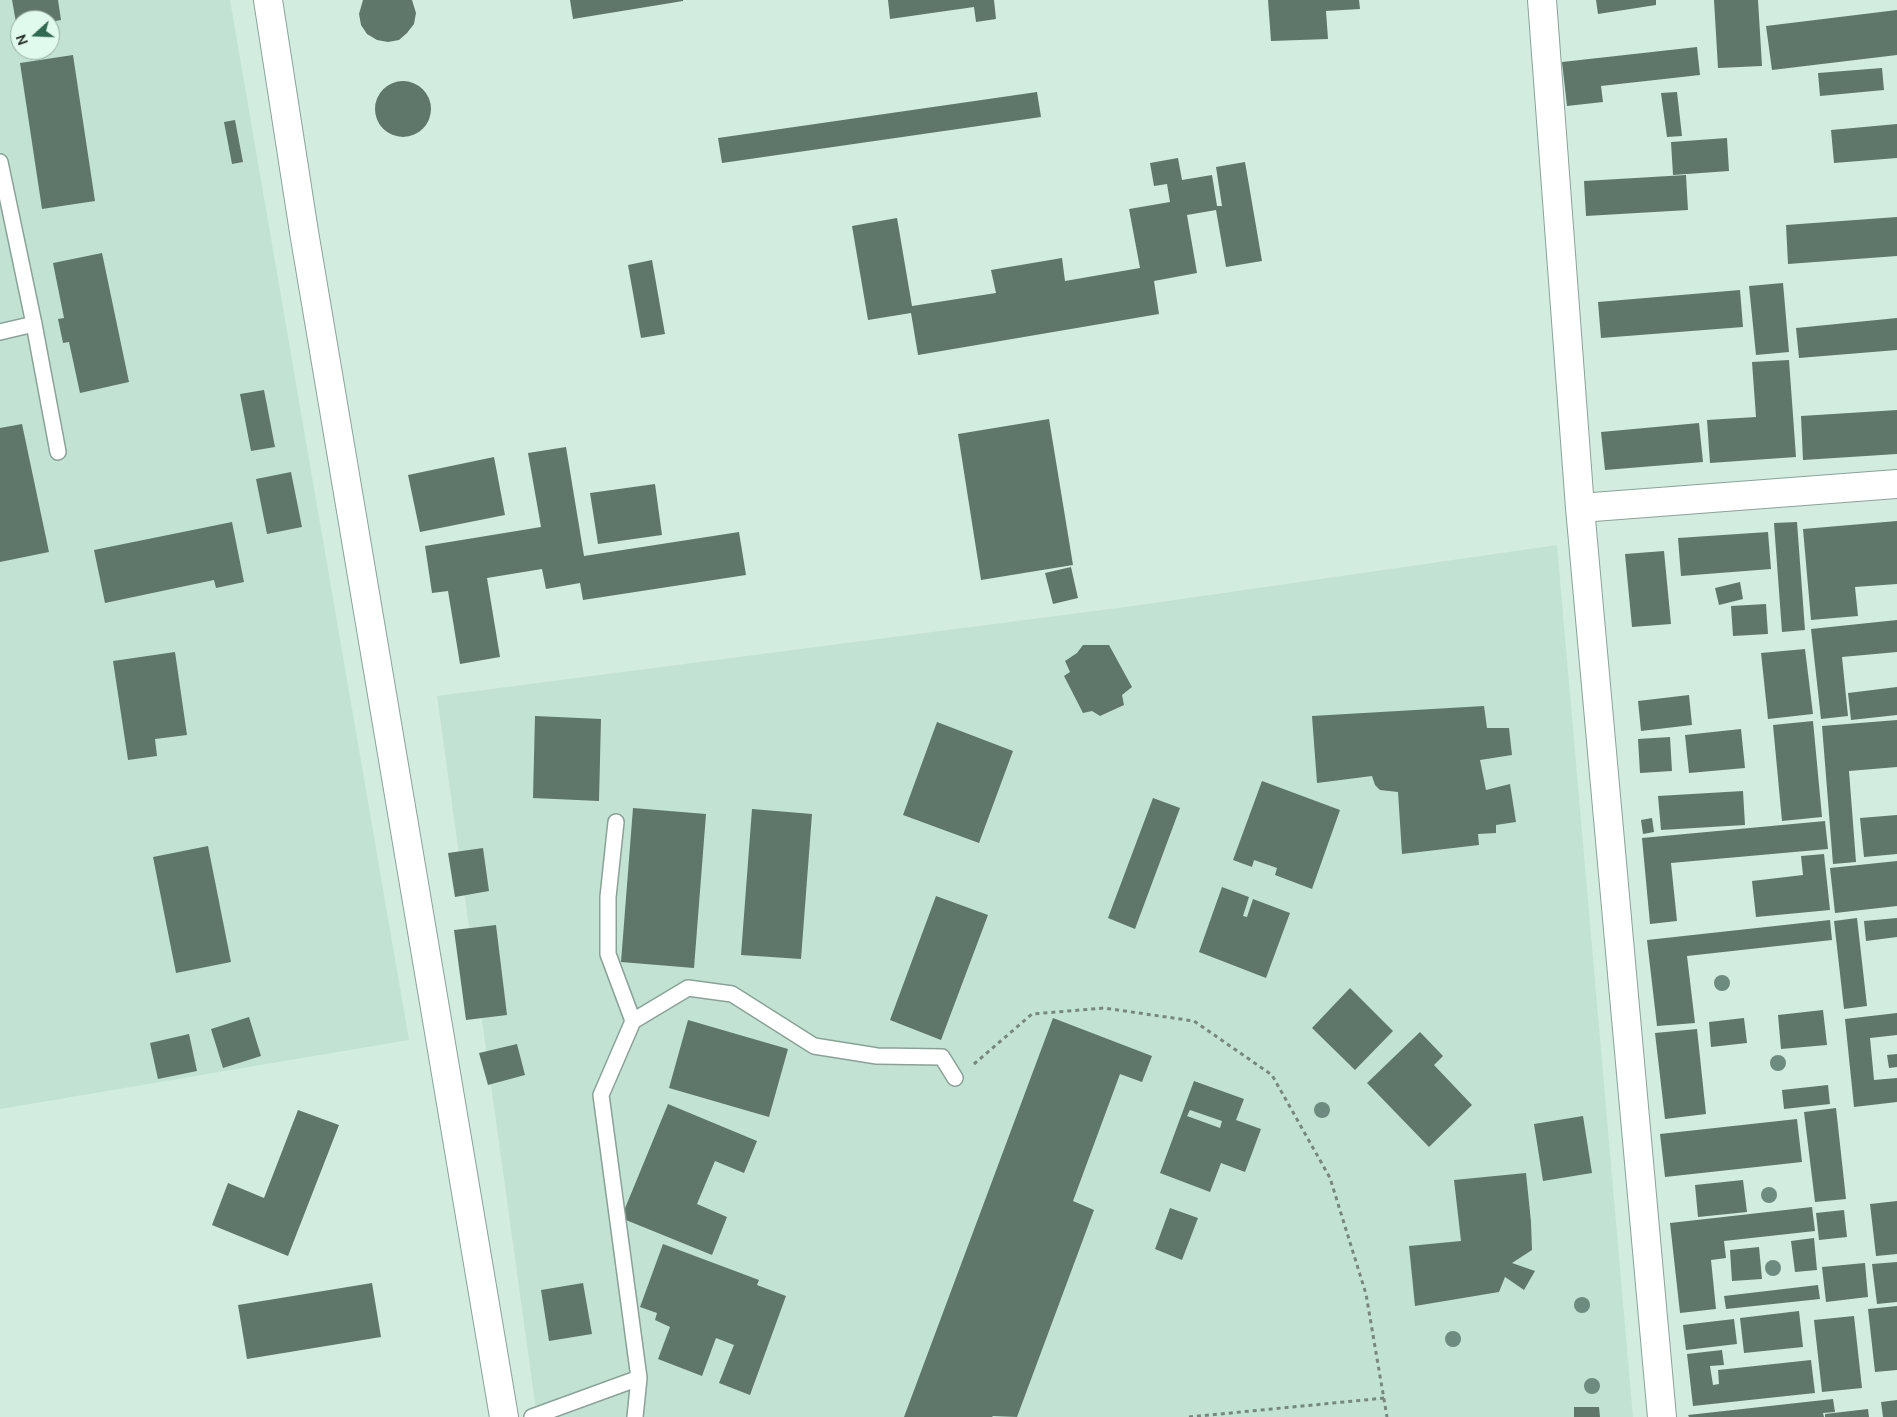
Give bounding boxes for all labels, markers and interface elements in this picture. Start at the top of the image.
north arrow [10,10,60,60]
text: N [13,32,31,47]

